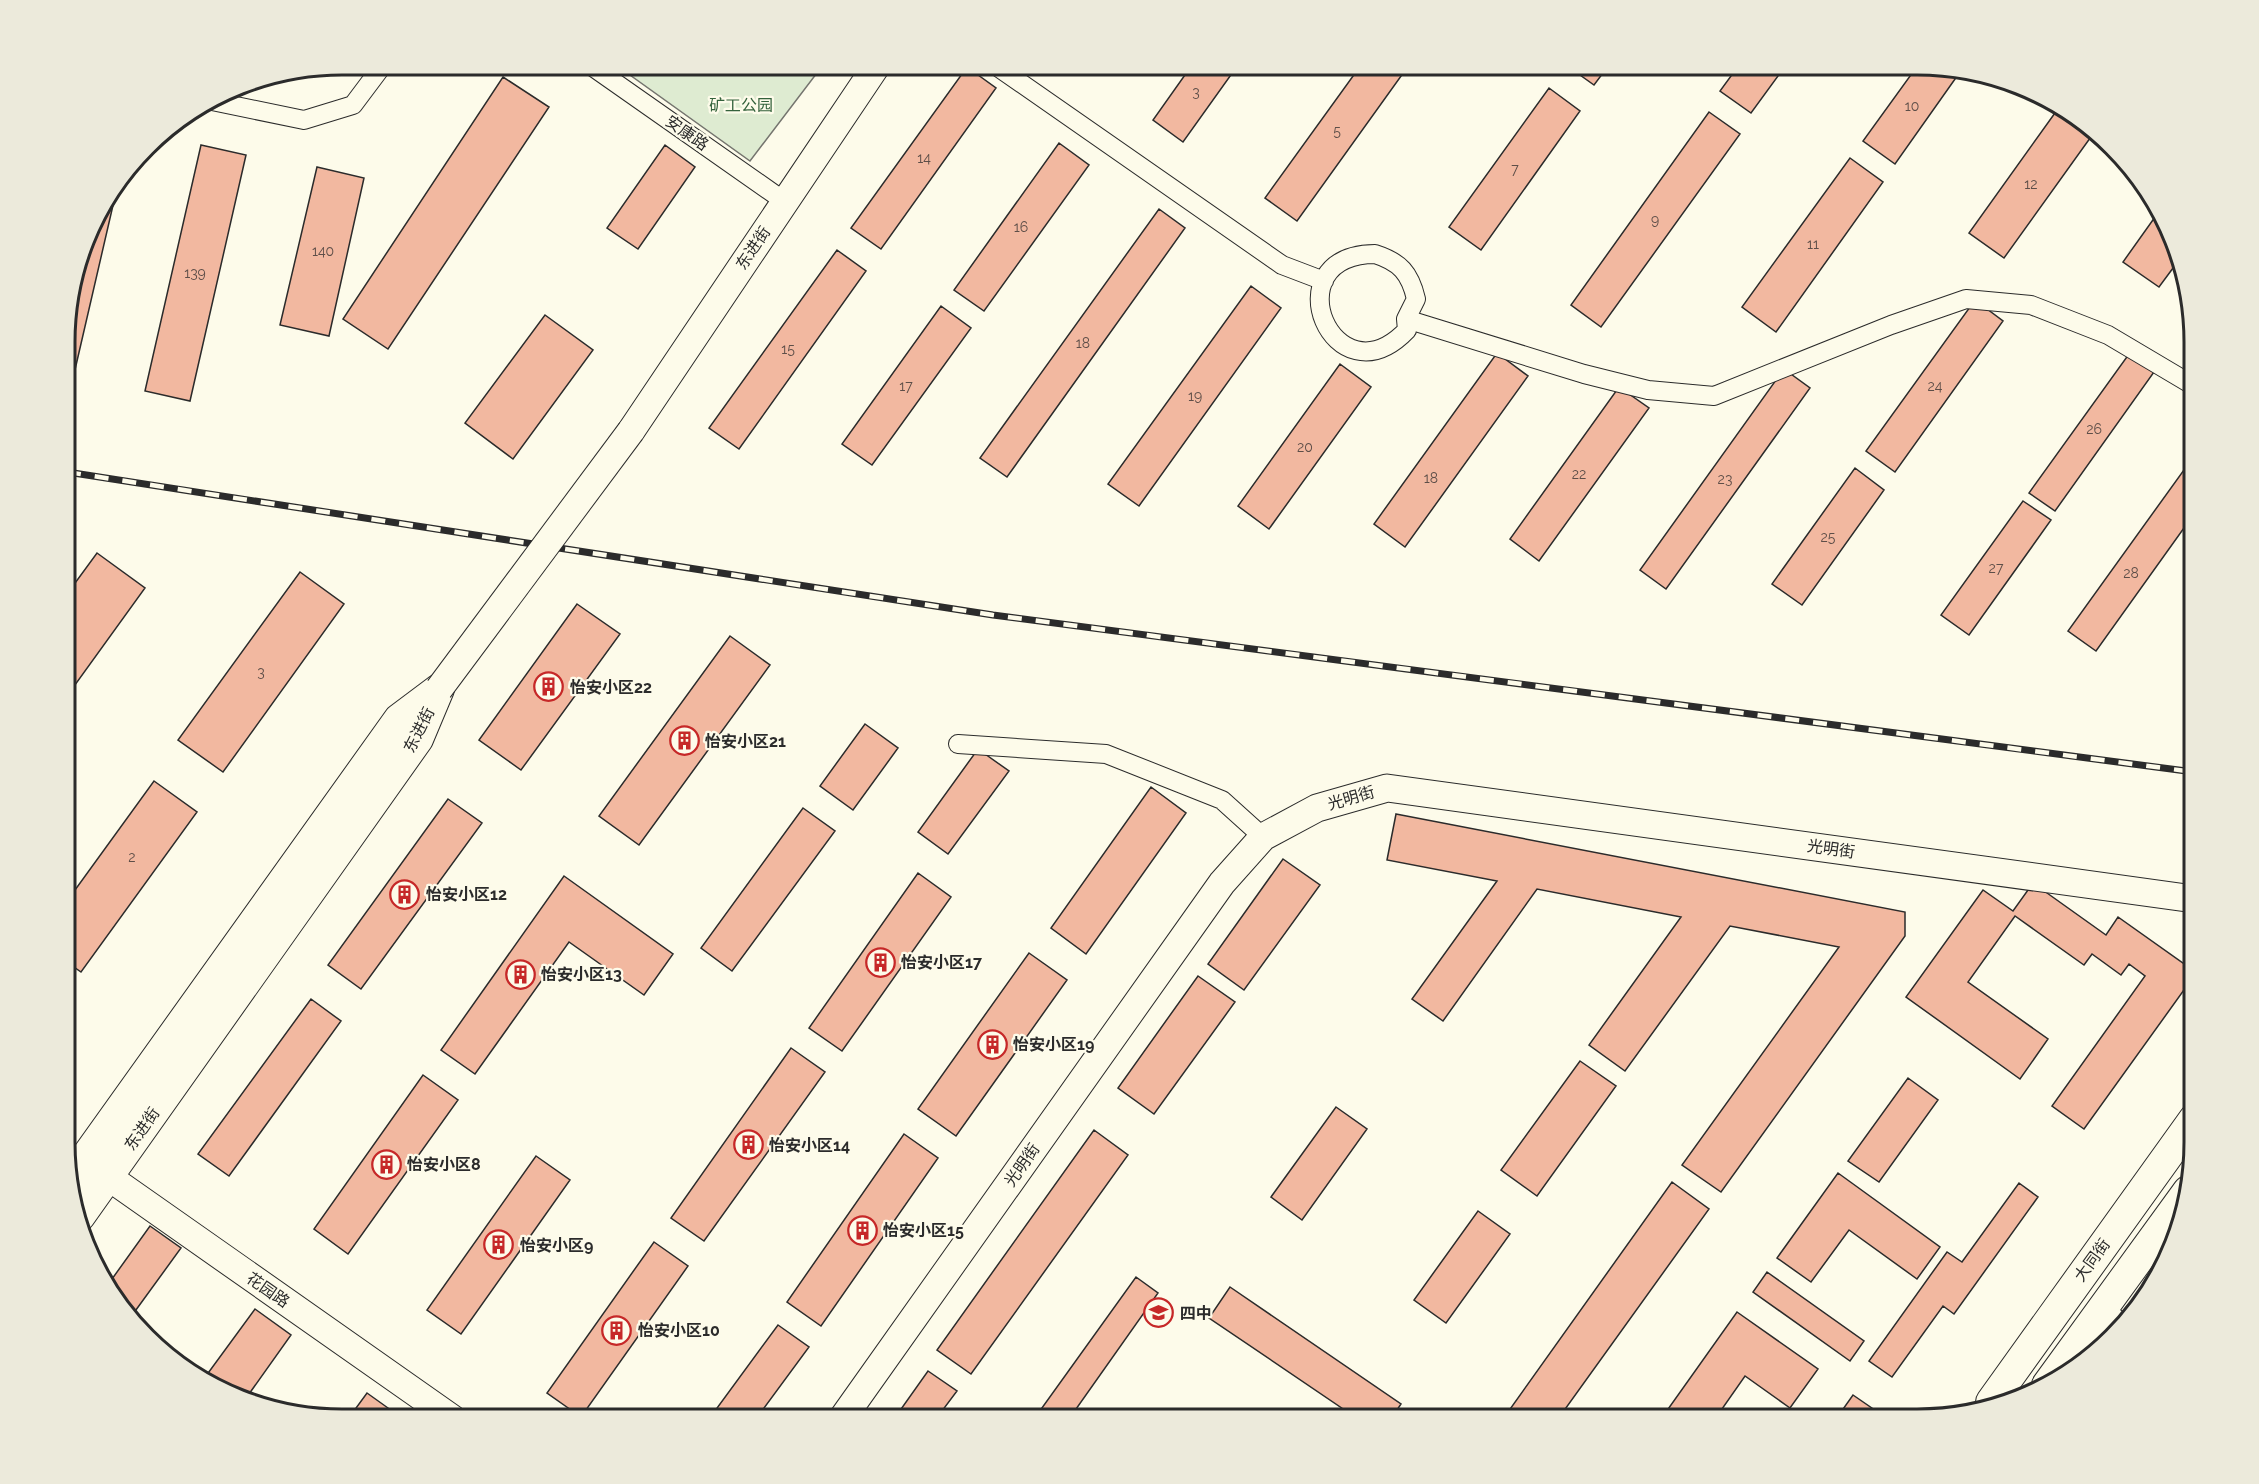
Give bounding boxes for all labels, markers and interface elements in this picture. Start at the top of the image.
house number: 3 [1192,84,1200,100]
park label: 矿工公园 [709,96,773,115]
house number: 10 [1905,98,1919,114]
street label: 安康路 [662,111,712,155]
house number: 5 [1333,123,1341,139]
house number: 14 [917,150,931,166]
house number: 7 [1511,161,1519,177]
house number: 12 [2024,176,2038,192]
house number: 9 [1651,212,1659,228]
house number: 16 [1014,219,1028,235]
street label: 东进街 [732,223,774,273]
house number: 11 [1807,236,1819,252]
house number: 140 [312,243,334,259]
house number: 139 [184,265,206,281]
house number: 18 [1076,335,1090,351]
house number: 15 [781,341,795,357]
house number: 17 [899,378,913,394]
house number: 24 [1928,378,1943,394]
house number: 19 [1188,388,1202,404]
house number: 26 [2086,421,2102,437]
house number: 20 [1297,439,1313,455]
house number: 22 [1572,466,1586,482]
house number: 18 [1424,470,1438,486]
house number: 23 [1718,471,1732,487]
house number: 25 [1821,529,1836,545]
house number: 27 [1989,560,2004,576]
house number: 28 [2123,565,2139,581]
house number: 3 [257,664,265,680]
building icon: 怡安小区22 [533,671,565,703]
place label: 怡安小区22 [570,678,652,697]
street label: 东进街 [400,704,438,756]
building icon: 怡安小区21 [668,725,700,757]
place label: 怡安小区21 [705,732,786,751]
street label: 光明街 [1325,782,1377,814]
street label: 光明街 [1806,836,1856,862]
house number: 2 [128,849,136,865]
building icon: 怡安小区12 [389,878,421,910]
place label: 怡安小区12 [426,885,507,904]
building icon: 怡安小区17 [864,946,896,978]
place label: 怡安小区17 [901,953,982,972]
building icon: 怡安小区13 [504,958,536,990]
place label: 怡安小区13 [541,965,622,984]
building icon: 怡安小区19 [976,1028,1008,1060]
place label: 怡安小区19 [1013,1035,1094,1054]
street label: 东进街 [120,1104,164,1154]
building icon: 怡安小区14 [732,1129,764,1161]
place label: 怡安小区14 [769,1136,850,1155]
street label: 光明街 [1000,1140,1044,1190]
building icon: 怡安小区8 [370,1148,402,1180]
place label: 怡安小区8 [407,1155,481,1174]
building icon: 怡安小区15 [846,1214,878,1246]
place label: 怡安小区15 [883,1221,964,1240]
building icon: 怡安小区9 [483,1229,515,1261]
street label: 大同街 [2070,1235,2114,1285]
place label: 怡安小区9 [520,1236,593,1255]
street label: 花园路 [243,1268,293,1312]
school or university icon: 四中 [1143,1297,1175,1329]
place label: 四中 [1180,1304,1212,1323]
building icon: 怡安小区10 [601,1314,633,1346]
place label: 怡安小区10 [638,1321,720,1340]

